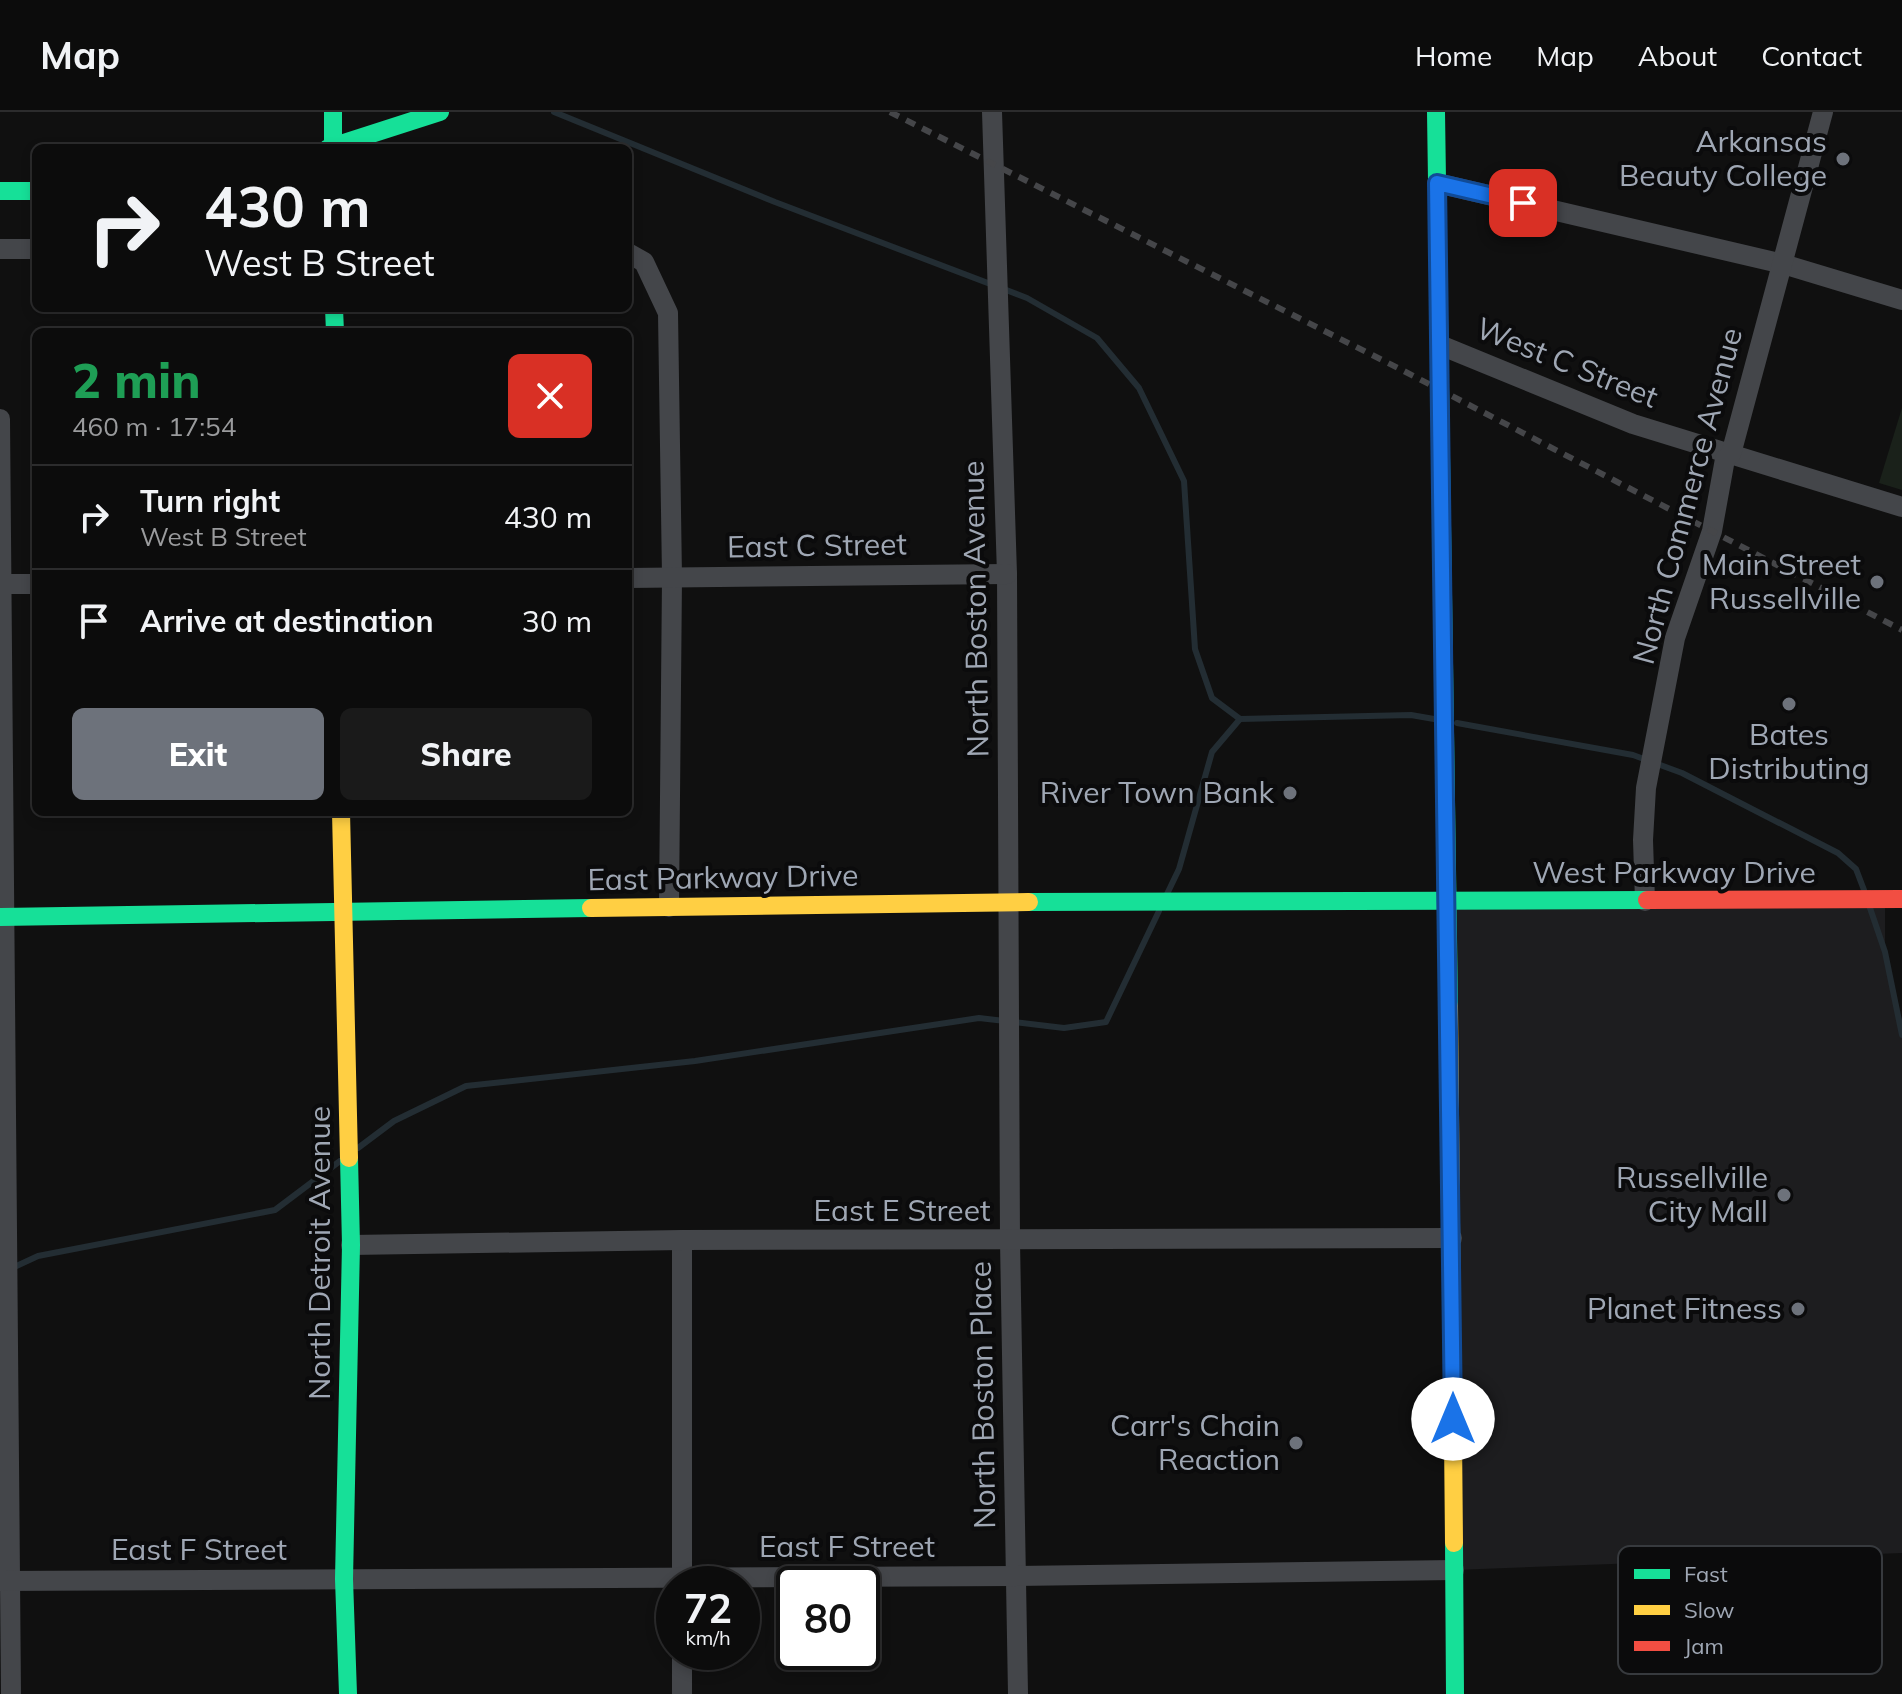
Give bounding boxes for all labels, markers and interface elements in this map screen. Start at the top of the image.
text: Map [40,31,120,79]
text: Home [1415,38,1492,73]
text: Map [1536,38,1594,73]
text: About [1638,38,1717,73]
text: Contact [1761,38,1862,73]
place label: Arkansas Beauty College [1619,122,1827,194]
marker: Arkansas Beauty College [1834,150,1852,168]
pin [1489,169,1557,237]
text: 430 m [204,171,371,241]
icon: right [72,176,176,280]
icon: arrive [1501,181,1545,225]
text: West B Street [204,240,435,285]
street label: West C Street [1471,308,1664,416]
street label: North Commerce Avenue [1624,323,1750,668]
text: 2 min [72,350,201,410]
button: close [508,354,592,438]
text: 460 m · 17:54 [72,410,236,443]
street label: North Boston Avenue [953,460,997,758]
text: Turn right [140,482,280,520]
icon: right [72,495,116,539]
text: 430 m [504,498,592,536]
text: West B Street [140,520,307,553]
street label: East C Street [727,524,907,566]
place label: Main Street Russellville [1702,545,1861,617]
marker: Main Street Russellville [1868,573,1886,591]
icon: arrive [72,599,116,643]
text: Arrive at destination [140,602,434,640]
text: 30 m [522,602,592,640]
marker: Bates Distributing [1780,695,1798,713]
button: Exit [72,708,324,800]
button: Share [340,708,592,800]
place label: Bates Distributing [1708,715,1870,787]
place label: River Town Bank [1040,773,1275,811]
marker: River Town Bank [1281,784,1299,802]
street label: West Parkway Drive [1532,853,1816,891]
street label: East Parkway Drive [587,856,859,898]
street label: North Detroit Avenue [300,1106,338,1400]
place label: Russellville City Mall [1616,1158,1768,1230]
marker: Russellville City Mall [1775,1186,1793,1204]
street label: East E Street [814,1191,990,1229]
street label: North Boston Place [961,1261,1003,1529]
place label: Planet Fitness [1587,1289,1782,1327]
marker: Planet Fitness [1789,1300,1807,1318]
position arrow [1411,1377,1495,1461]
place label: Carr's Chain Reaction [1110,1406,1280,1478]
marker: Carr's Chain Reaction [1287,1434,1305,1452]
street label: East F Street [759,1527,935,1565]
street label: East F Street [111,1530,287,1568]
legend [1618,1546,1882,1674]
text: Fast [1684,1560,1728,1588]
speed limit sign: 80 [776,1566,880,1670]
text: 72 [684,1583,732,1633]
text: Slow [1684,1596,1734,1624]
text: km/h [685,1625,731,1650]
text: Jam [1684,1632,1724,1660]

